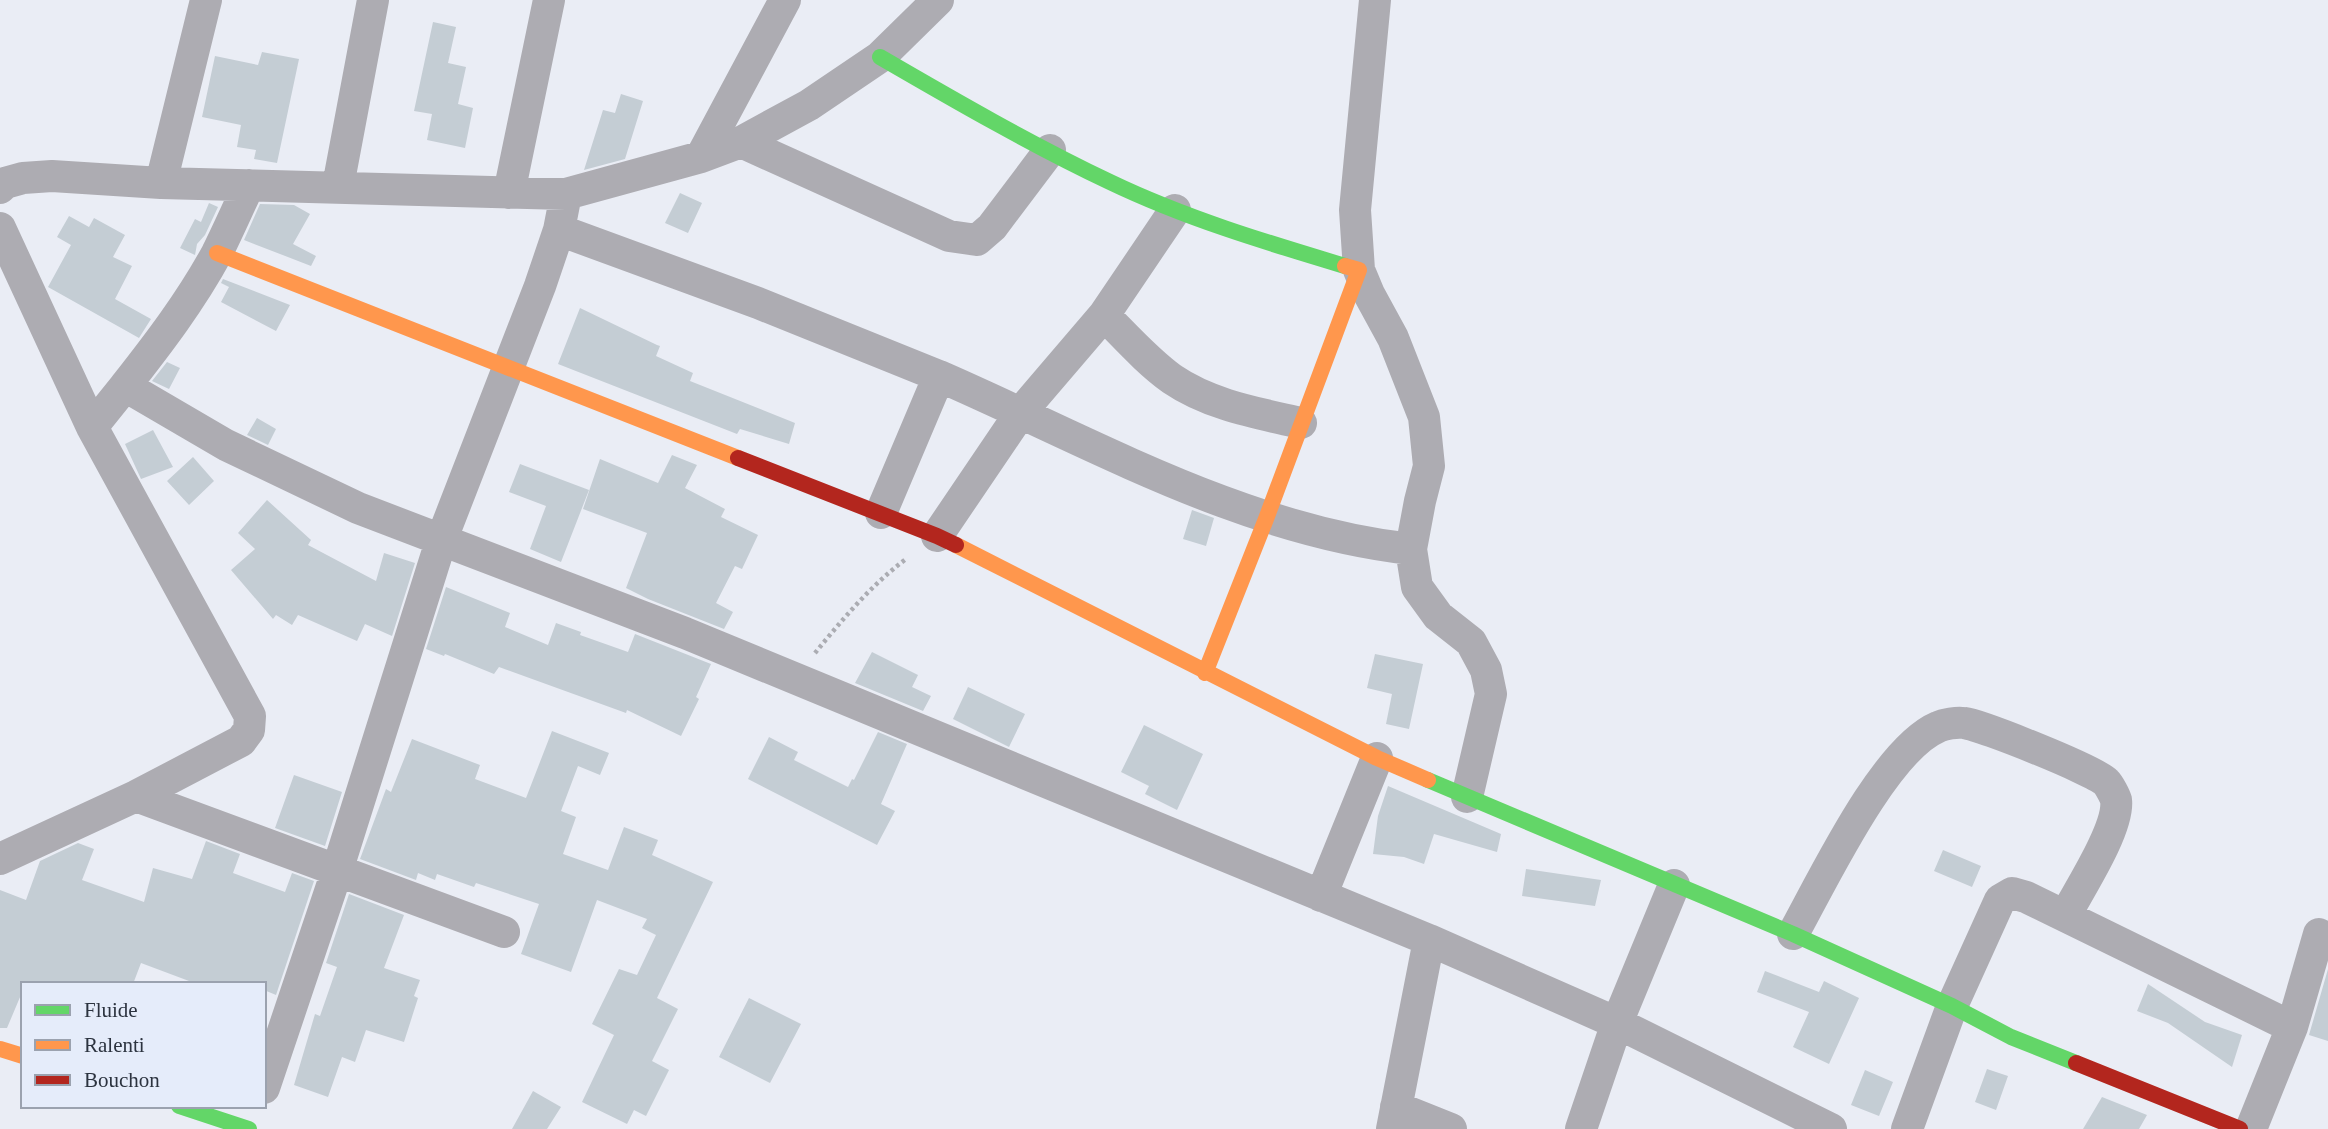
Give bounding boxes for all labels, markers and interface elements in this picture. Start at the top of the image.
legend [21,982,266,1108]
text: Fluide [84,998,138,1022]
text: Ralenti [84,1033,145,1057]
text: Bouchon [84,1068,160,1092]

